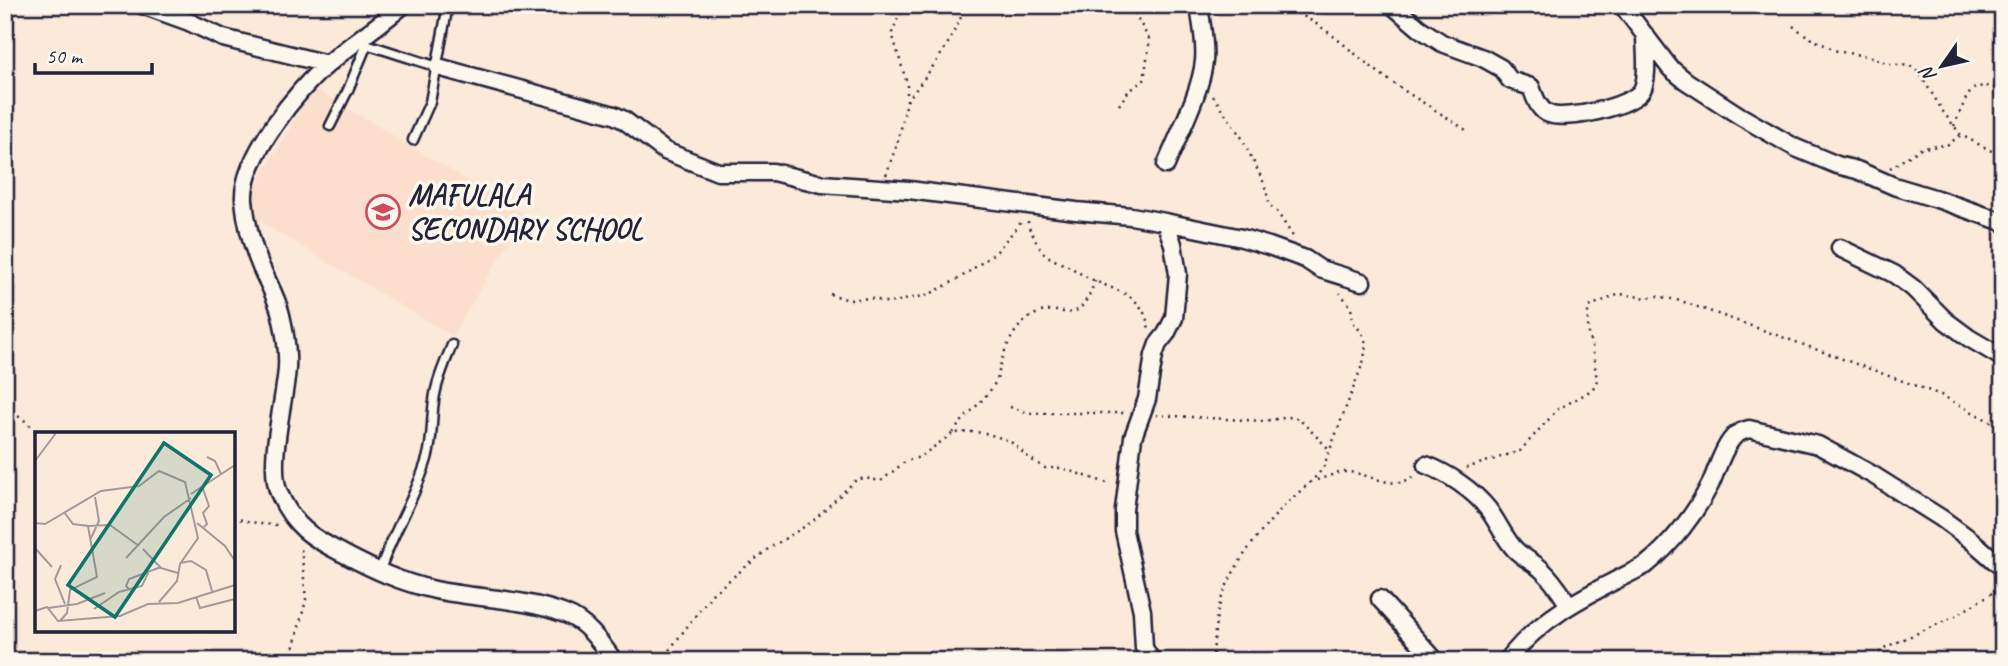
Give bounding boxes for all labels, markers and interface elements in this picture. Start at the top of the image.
scale bar [35,32,152,76]
north arrow [1906,32,1976,102]
text: 50 m [46,43,84,69]
text: N [1914,61,1942,87]
place label: MAFULALA SECONDARY SCHOOL [408,176,643,248]
school or university icon: MAFULALA SECONDARY SCHOOL [364,193,402,231]
inset map [35,432,234,631]

